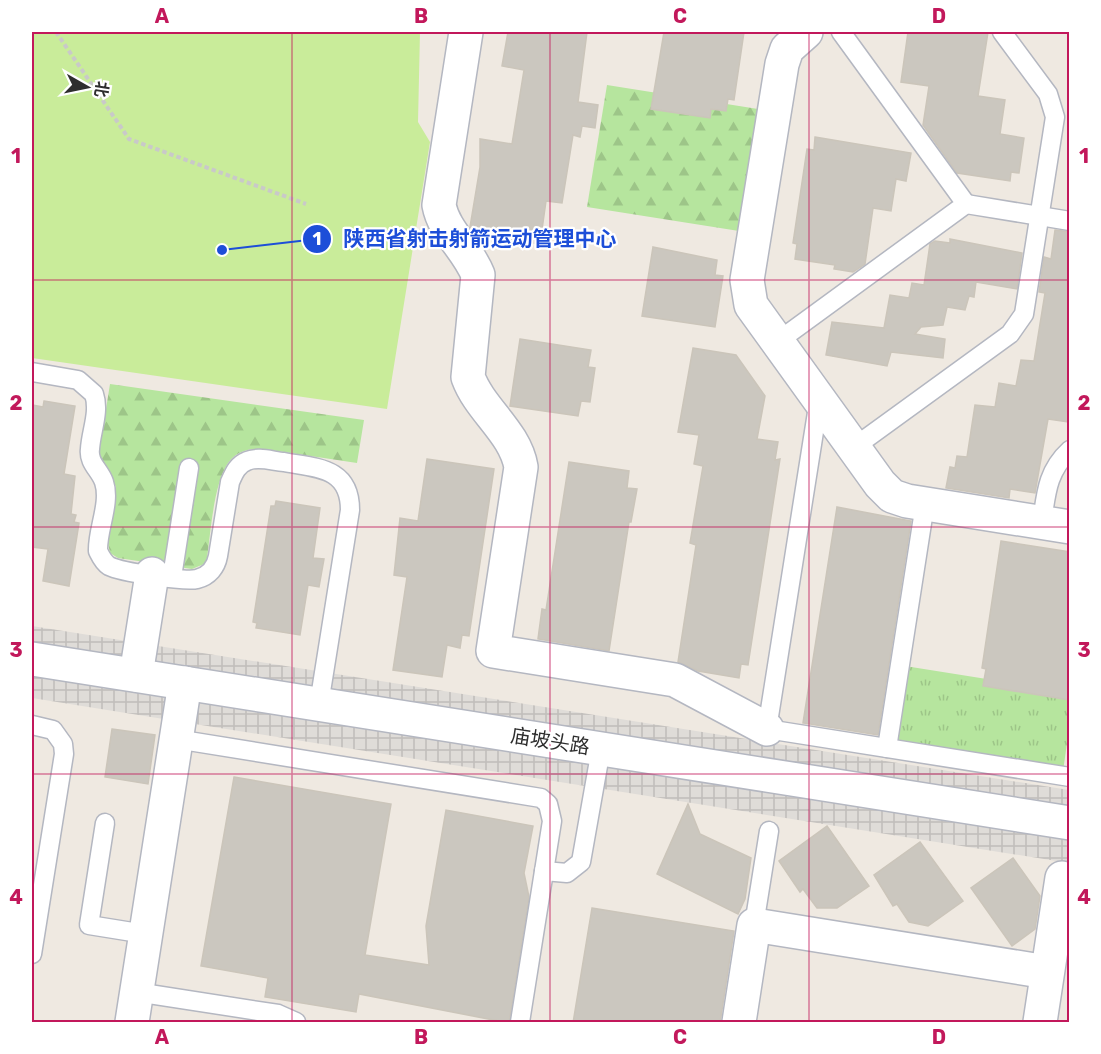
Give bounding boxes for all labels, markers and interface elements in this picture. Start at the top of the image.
text: A [155,4,170,28]
text: B [414,4,428,28]
text: C [673,4,687,28]
text: D [932,4,946,28]
north arrow [57,57,117,117]
text: 北 [91,80,112,99]
text: 1 [11,144,21,168]
text: 1 [1079,144,1089,168]
callout: 陕西省射击射箭运动管理中心 [302,219,629,258]
text: 陕西省射击射箭运动管理中心 [344,226,617,251]
text: 1 [313,228,321,250]
text: 2 [10,391,23,415]
text: 2 [1078,391,1091,415]
text: 3 [9,638,23,662]
text: 3 [1077,638,1091,662]
street label: 庙坡头路 [509,723,591,759]
text: 4 [9,885,23,909]
text: 4 [1077,885,1091,909]
text: A [155,1025,170,1049]
text: B [414,1025,428,1049]
text: C [673,1025,687,1049]
text: D [932,1025,946,1049]

